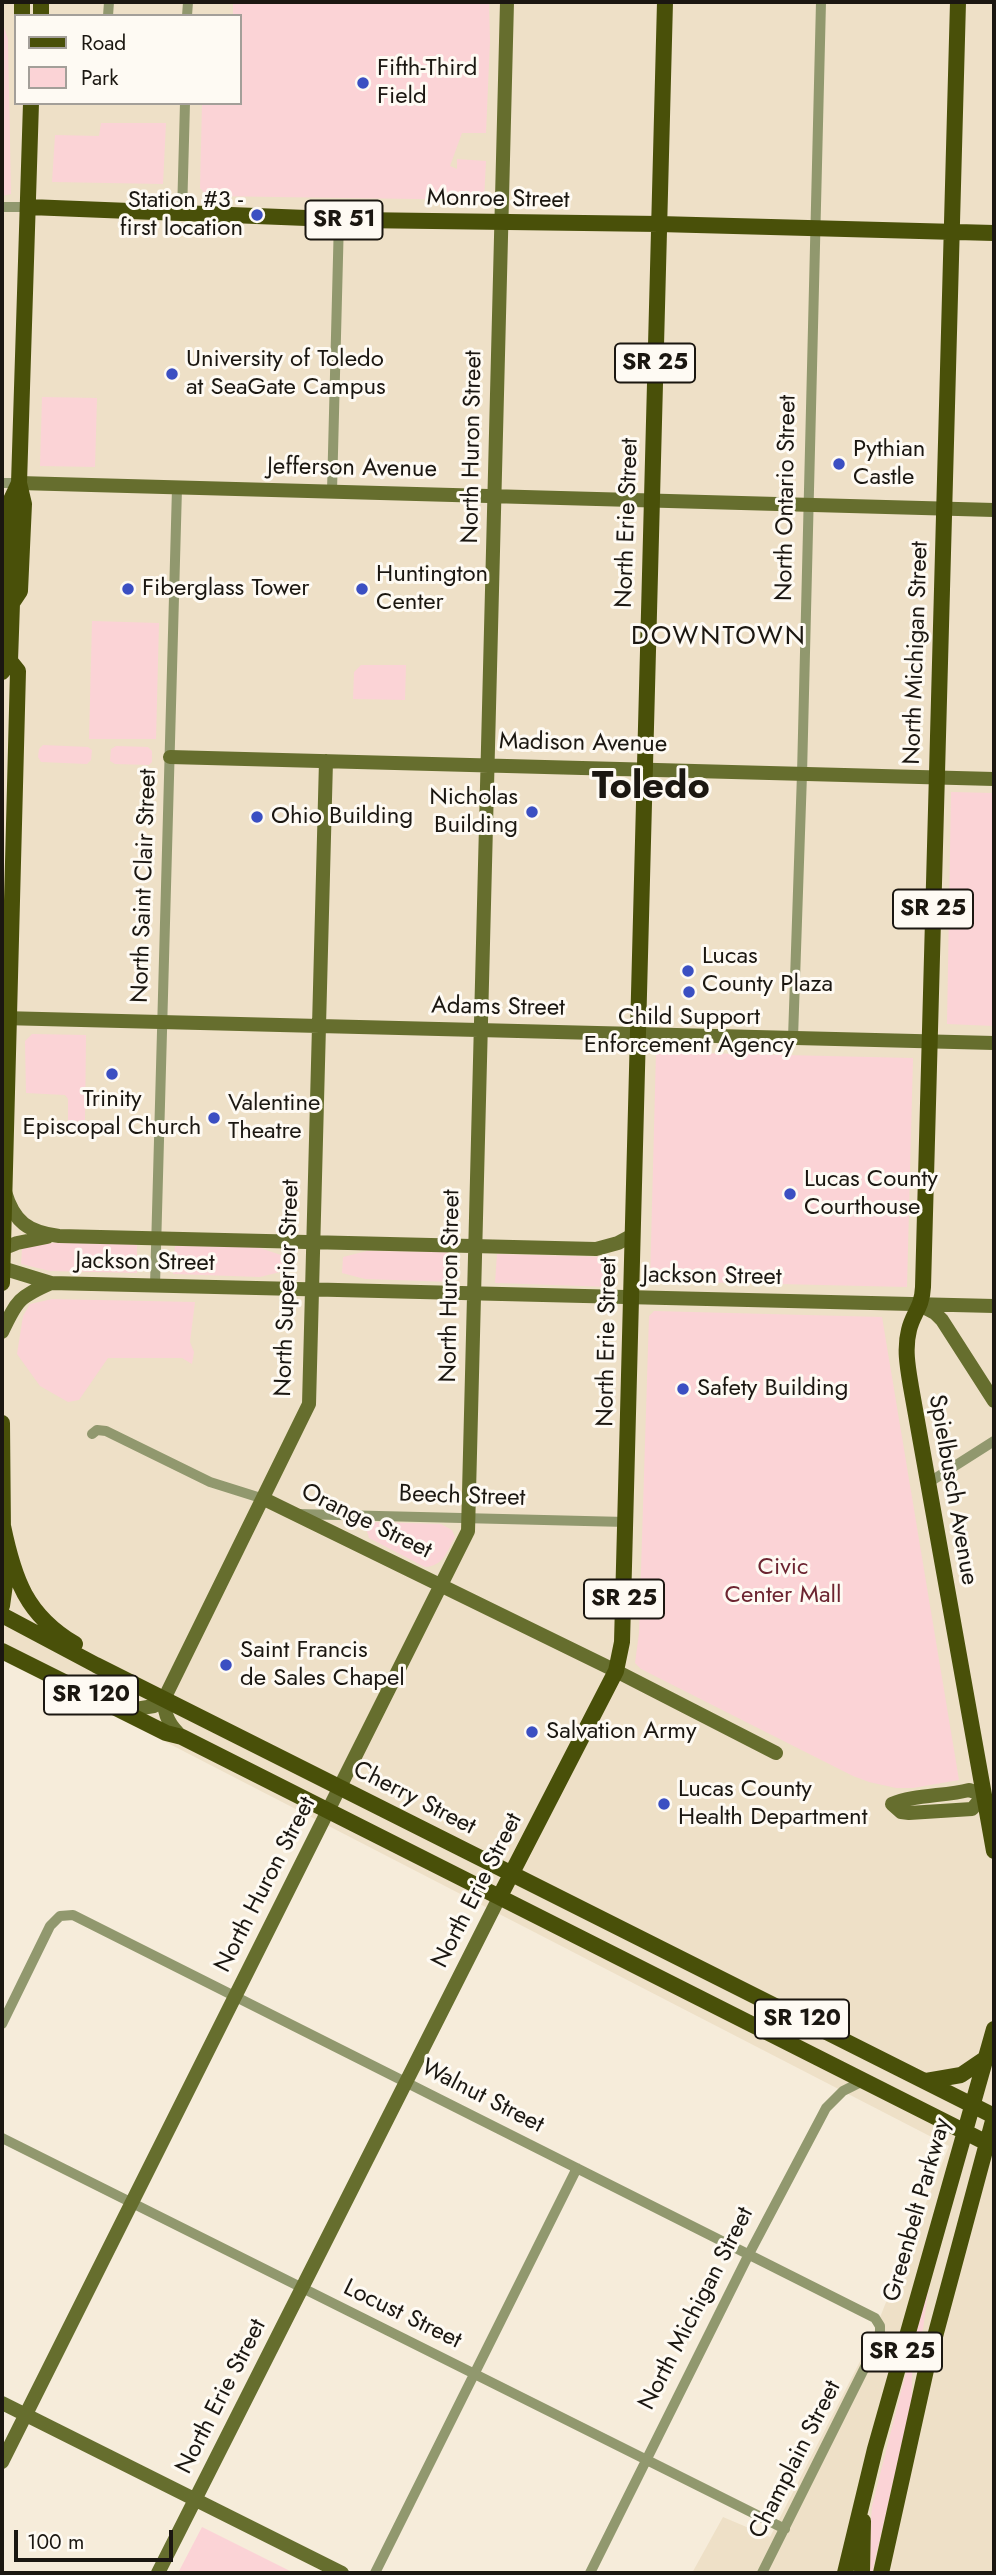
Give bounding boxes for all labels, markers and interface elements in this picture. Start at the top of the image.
legend [14,14,242,105]
text: Road [81,28,126,58]
place label: Fifth-Third Field [377,55,477,111]
text: Park [81,63,118,93]
marker: Fifth-Third Field [355,75,371,91]
street label: Monroe Street [426,184,570,216]
place label: Station #3 - first location [120,187,243,243]
road number: SR 51 [306,200,382,240]
marker: Station #3 - first location [249,207,265,223]
road number: SR 25 [615,344,695,382]
place label: University of Toledo at SeaGate Campus [186,346,386,402]
street label: North Huron Street [457,350,489,544]
marker: University of Toledo at SeaGate Campus [164,366,180,382]
street label: North Ontario Street [771,395,803,601]
place label: Pythian Castle [853,436,925,492]
street label: North Erie Street [611,438,645,608]
street label: Jefferson Avenue [267,453,437,485]
marker: Pythian Castle [831,456,847,472]
street label: North Michigan Street [899,541,935,765]
place label: Huntington Center [376,561,488,617]
place label: Fiberglass Tower [142,575,309,603]
marker: Fiberglass Tower [120,581,136,597]
marker: Huntington Center [354,581,370,597]
district label: DOWNTOWN [632,622,806,654]
street label: Madison Avenue [499,728,667,760]
district label: Toledo [592,766,710,812]
street label: North Saint Clair Street [127,768,163,1004]
place label: Nicholas Building [429,784,518,840]
place label: Ohio Building [271,803,413,831]
marker: Nicholas Building [524,804,540,820]
marker: Ohio Building [249,809,265,825]
road number: SR 25 [893,890,973,928]
place label: Lucas County Plaza [702,943,833,999]
marker: Lucas County Plaza [680,963,696,979]
marker: Child Support Enforcement Agency [681,984,697,1000]
street label: Adams Street [431,992,565,1024]
place label: Child Support Enforcement Agency [584,1004,794,1060]
marker: Trinity Episcopal Church [104,1066,120,1082]
place label: Trinity Episcopal Church [23,1086,201,1142]
place label: Valentine Theatre [228,1090,320,1146]
marker: Valentine Theatre [206,1110,222,1126]
place label: Lucas County Courthouse [804,1166,938,1222]
street label: North Superior Street [270,1179,306,1397]
marker: Lucas County Courthouse [782,1186,798,1202]
street label: North Huron Street [435,1189,467,1383]
street label: Jackson Street [75,1247,215,1279]
street label: North Erie Street [592,1257,624,1427]
street label: Jackson Street [642,1261,782,1293]
place label: Safety Building [697,1375,848,1403]
marker: Safety Building [675,1381,691,1397]
street label: Spielbusch Avenue [921,1392,983,1588]
street label: Orange Street [296,1478,436,1566]
street label: Beech Street [398,1480,526,1514]
park label: Civic Center Mall [725,1554,841,1610]
road number: SR 25 [584,1580,664,1618]
place label: Saint Francis de Sales Chapel [240,1637,405,1693]
marker: Saint Francis de Sales Chapel [218,1657,234,1673]
road number: SR 120 [44,1676,138,1714]
place label: Salvation Army [546,1718,696,1746]
marker: Salvation Army [524,1724,540,1740]
street label: Cherry Street [348,1756,480,1842]
place label: Lucas County Health Department [678,1776,867,1832]
street label: North Huron Street [209,1792,323,1978]
marker: Lucas County Health Department [656,1796,672,1812]
street label: North Erie Street [427,1809,529,1973]
road number: SR 120 [755,2000,849,2038]
street label: Walnut Street [416,2054,548,2140]
street label: Greenbelt Parkway [878,2115,958,2305]
street label: North Michigan Street [633,2203,761,2415]
street label: Locust Street [338,2274,466,2356]
street label: North Erie Street [171,2315,273,2479]
road number: SR 25 [862,2332,942,2372]
street label: Champlain Street [744,2376,848,2544]
scale bar [18,2516,177,2560]
text: 100 m [27,2527,84,2557]

